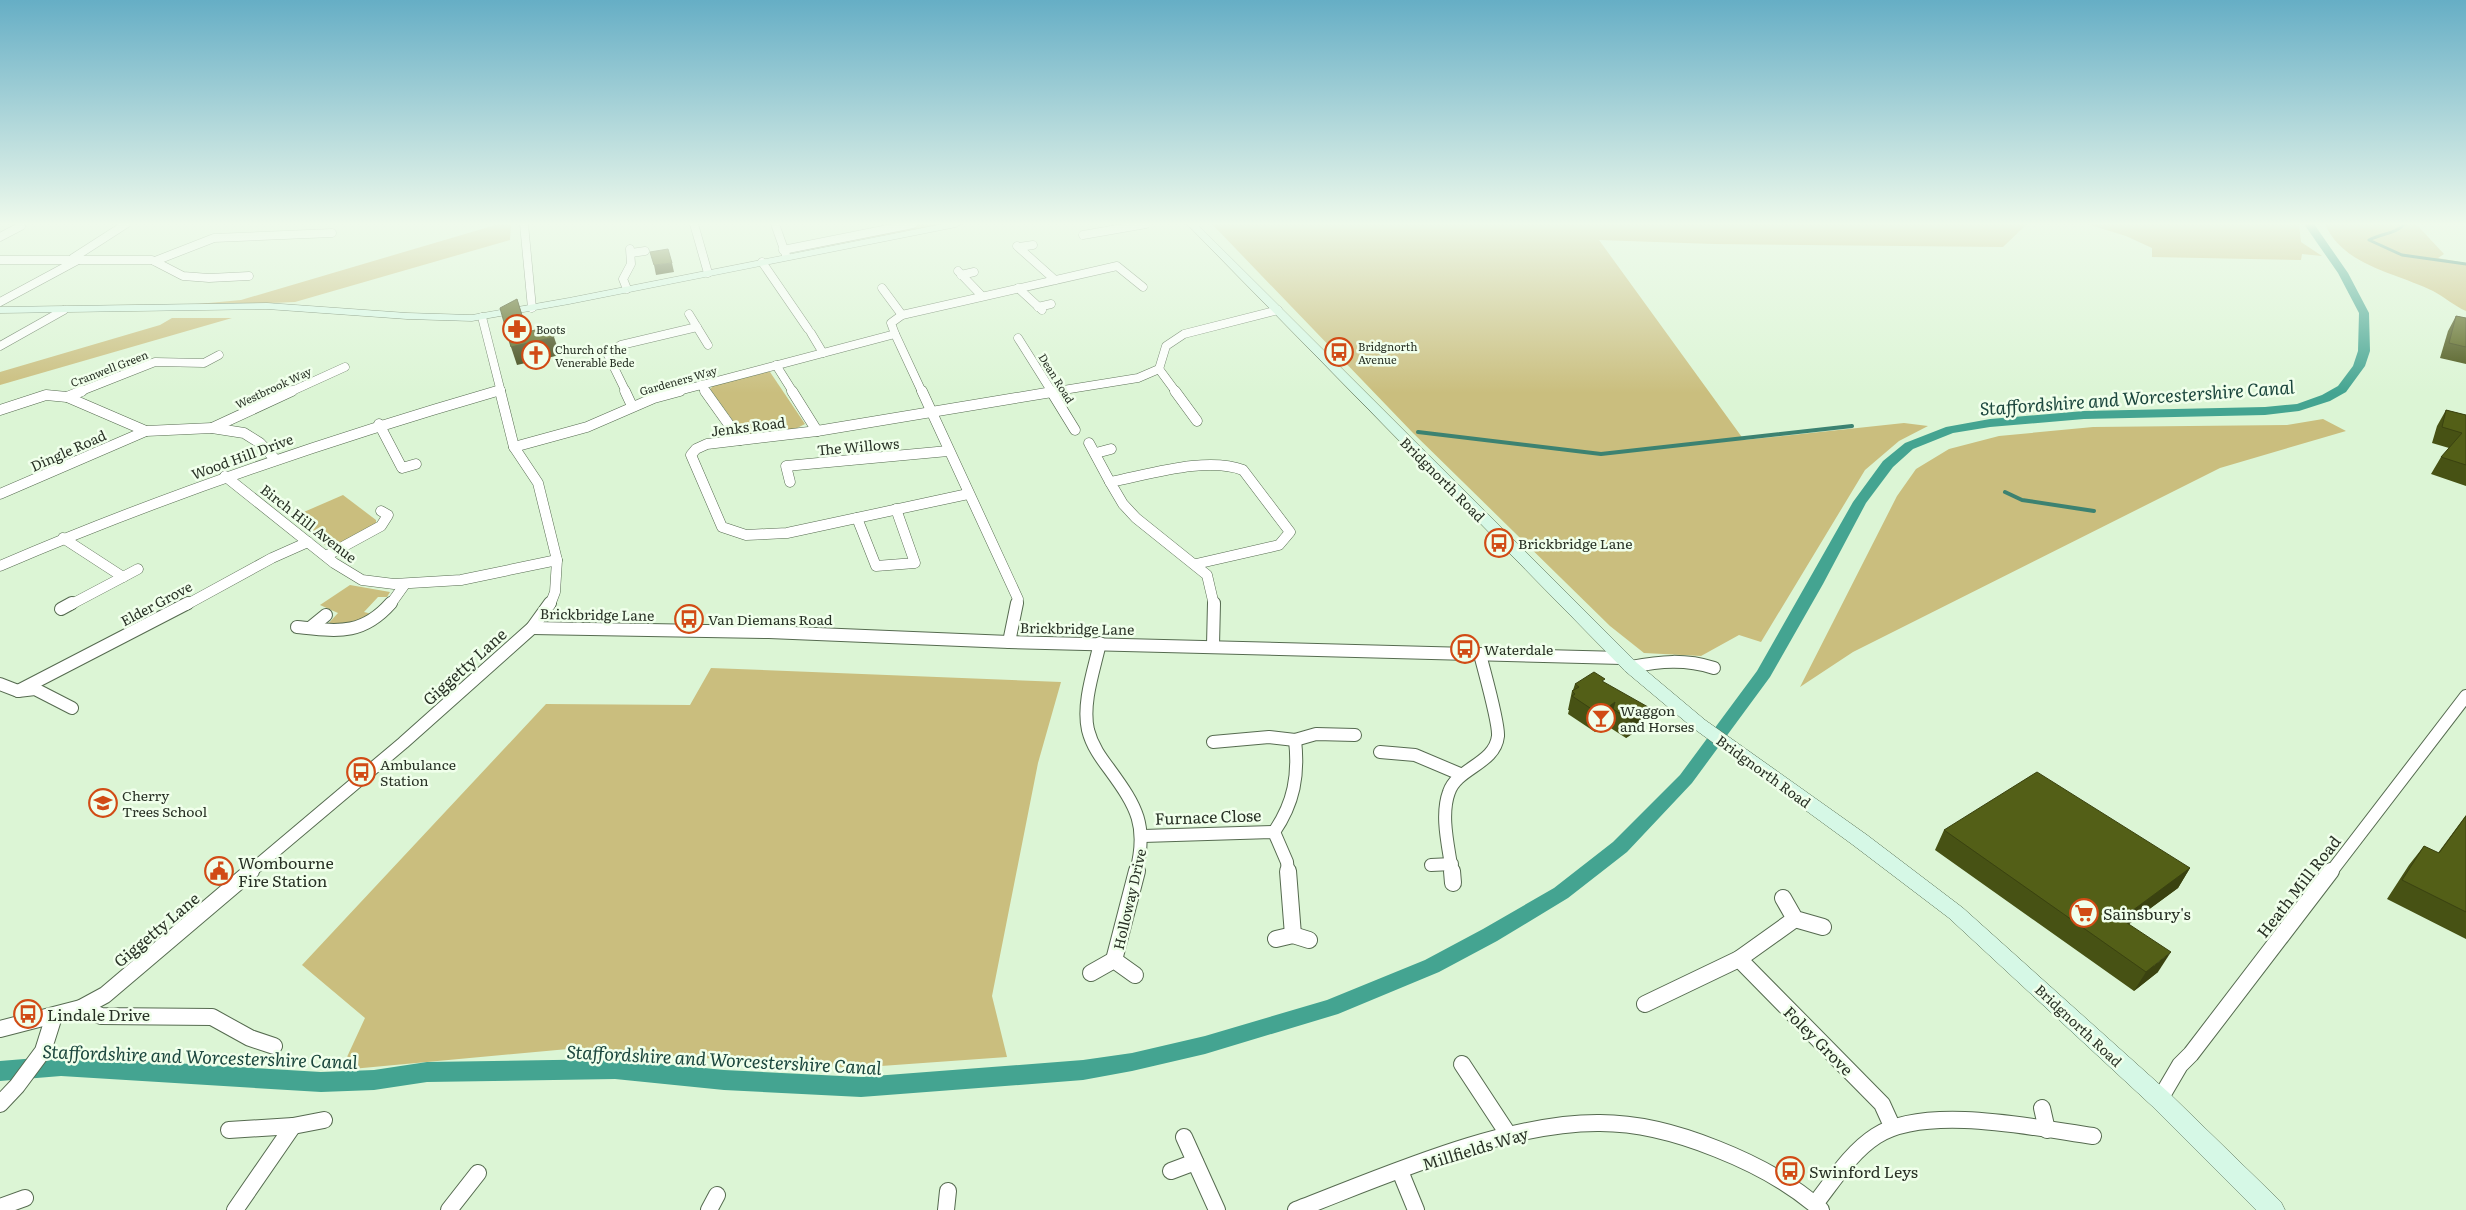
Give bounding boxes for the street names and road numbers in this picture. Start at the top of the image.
street label: Cranwell Green [68,346,150,390]
street label: Dean Road [1035,350,1079,406]
street label: Gardeners Way [637,361,719,399]
street label: Westbrook Way [232,362,314,412]
street label: Jenks Road [709,411,787,441]
street label: Dingle Road [27,424,109,476]
street label: Wood Hill Drive [188,428,296,484]
street label: The Willows [816,432,900,460]
street label: Bridgnorth Road [1396,432,1490,526]
street label: Birch Hill Avenue [257,479,361,567]
street label: Elder Grove [117,576,195,630]
street label: Brickbridge Lane [540,603,654,625]
street label: Brickbridge Lane [1020,617,1134,639]
street label: Giggetty Lane [417,622,511,710]
street label: Bridgnorth Road [1713,730,1816,812]
street label: Furnace Close [1154,802,1262,830]
street label: Heath Mill Road [2250,830,2346,942]
street label: Holloway Drive [1108,846,1150,952]
street label: Giggetty Lane [108,886,204,972]
street label: Bridgnorth Road [2031,979,2127,1071]
street label: Foley Grove [1779,1000,1859,1080]
street label: Millfields Way [1419,1120,1532,1176]

